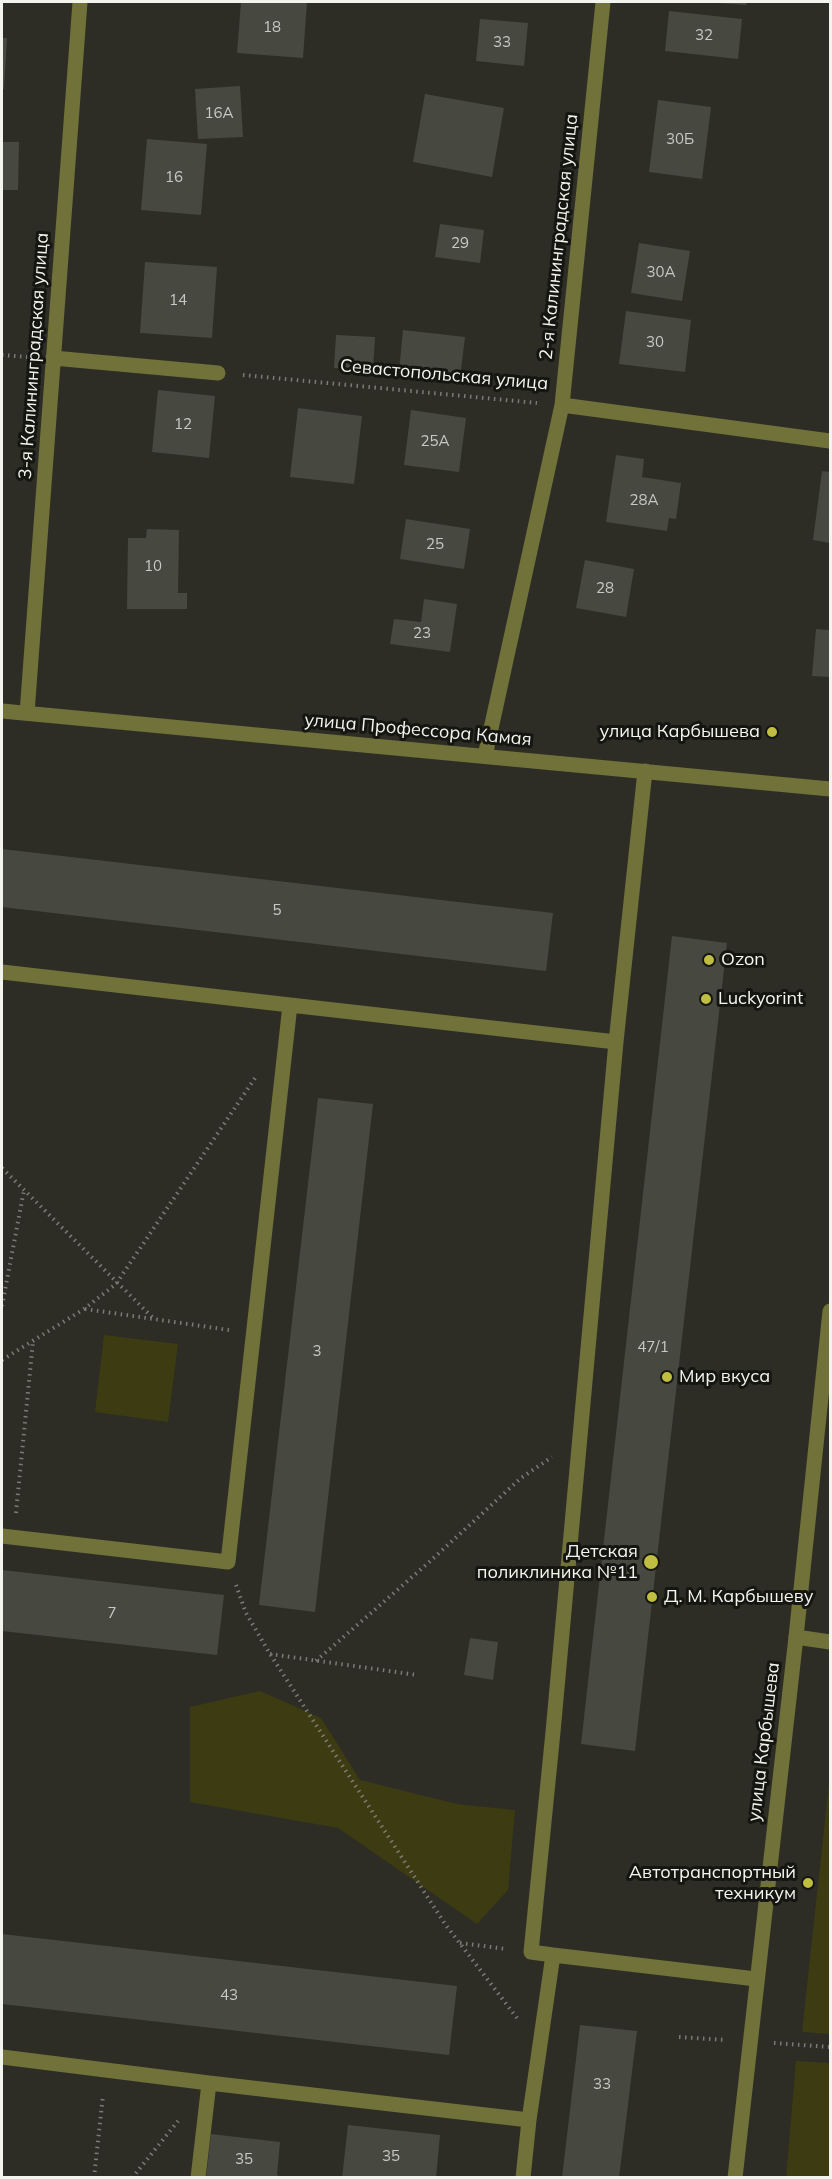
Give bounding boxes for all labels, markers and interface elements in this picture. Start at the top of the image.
house number: 18 [263,18,281,36]
house number: 32 [695,26,713,44]
house number: 33 [493,33,511,51]
house number: 16А [204,104,234,122]
street label: 2-я Калининградская улица [535,113,583,361]
house number: 30Б [666,130,694,148]
house number: 16 [165,168,183,186]
street label: 3-я Калининградская улица [15,232,53,480]
house number: 29 [451,234,469,252]
house number: 30А [646,263,676,281]
house number: 14 [169,291,187,309]
house number: 30 [646,333,664,351]
street label: Севастопольская улица [339,355,549,395]
house number: 12 [174,415,192,433]
house number: 25А [420,432,450,450]
house number: 28А [629,491,659,509]
house number: 25 [426,535,444,553]
house number: 10 [144,557,162,575]
house number: 28 [596,579,614,597]
house number: 23 [413,624,431,642]
street label: улица Профессора Камая [303,709,533,751]
place label: улица Карбышева [599,721,760,743]
marker: улица Карбышева [765,725,779,739]
house number: 5 [273,901,281,919]
place label: Ozon [721,949,765,971]
marker: Ozon [702,953,716,967]
place label: Luckyorint [718,988,803,1010]
marker: Luckyorint [699,992,713,1006]
house number: 47/1 [637,1338,669,1356]
house number: 3 [313,1342,321,1360]
place label: Мир вкуса [679,1366,770,1388]
marker: Мир вкуса [660,1370,674,1384]
place label: Детская поликлиника №11 [477,1541,638,1584]
marker: Детская поликлиника №11 [642,1553,660,1571]
place label: Д. М. Карбышеву [664,1586,814,1608]
marker: Д. М. Карбышеву [645,1590,659,1604]
house number: 7 [108,1604,116,1622]
street label: улица Карбышева [744,1661,784,1823]
place label: Автотранспортный техникум [629,1862,796,1904]
marker: Автотранспортный техникум [801,1876,815,1890]
house number: 43 [220,1986,238,2004]
house number: 33 [593,2075,611,2093]
house number: 35 [382,2147,400,2165]
house number: 35 [235,2150,253,2168]

